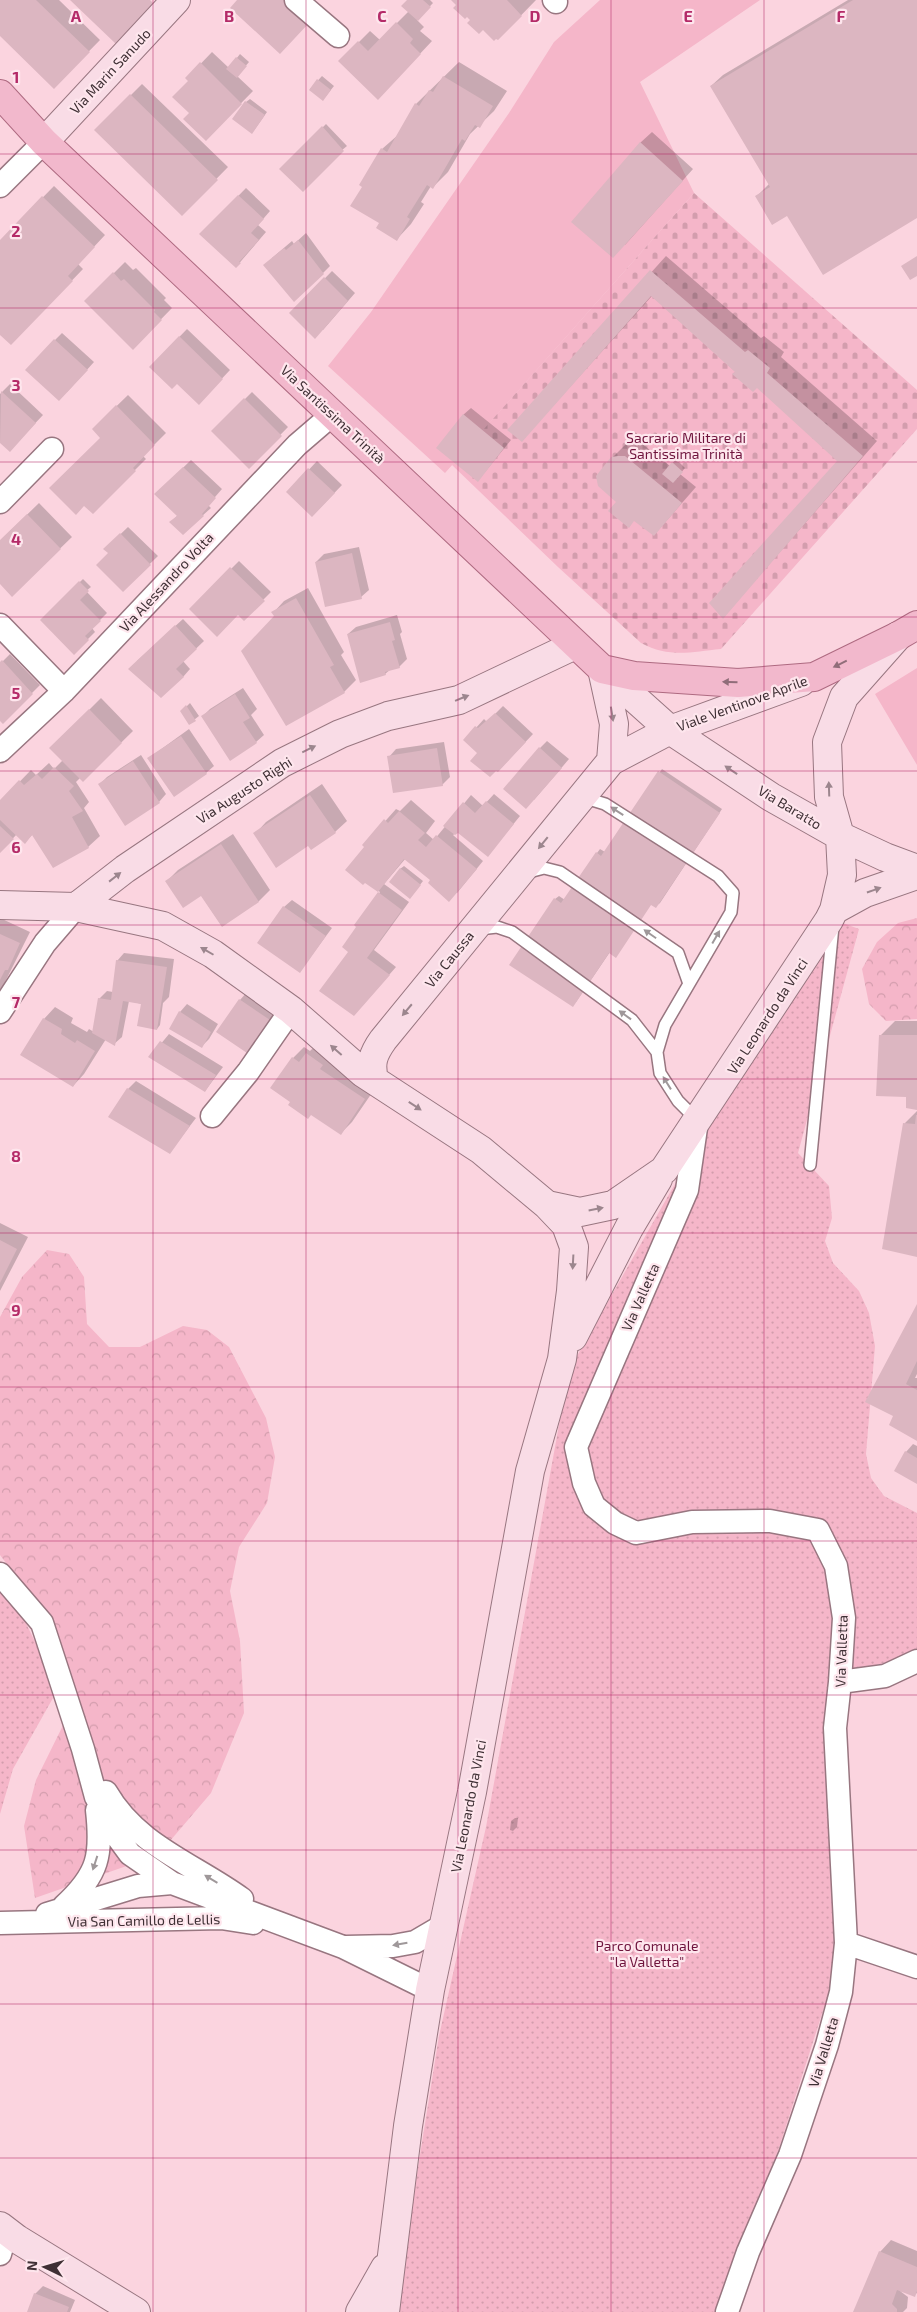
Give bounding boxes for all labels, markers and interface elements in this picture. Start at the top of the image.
text: A [71,6,82,25]
text: B [224,6,234,25]
text: C [377,6,387,25]
text: D [530,6,541,25]
text: E [683,6,693,25]
text: F [837,6,846,25]
street label: Via Marin Sanudo [66,25,154,117]
text: 1 [13,67,19,86]
text: 2 [11,221,21,240]
street label: Via Santissima Trinità [277,361,389,467]
text: 3 [11,375,21,394]
park label: Sacrario Militare di Santissima Trinità [626,429,746,462]
text: 4 [11,529,21,548]
street label: Via Alessandro Volta [115,529,217,635]
one-way arrow [833,660,847,668]
street label: Viale Ventinove Aprile [674,671,810,735]
one-way arrow [722,678,738,686]
text: 5 [12,683,21,702]
one-way arrow [455,694,469,702]
one-way arrow [609,706,617,722]
one-way arrow [302,745,316,753]
street label: Via Augusto Righi [193,753,295,827]
one-way arrow [724,765,738,775]
one-way arrow [824,780,832,796]
street label: Via Baratto [755,781,825,833]
one-way arrow [611,807,624,816]
text: 6 [11,837,21,856]
one-way arrow [538,837,548,850]
one-way arrow [108,872,122,882]
one-way arrow [867,885,882,893]
street label: Via Caussa [421,927,477,991]
one-way arrow [643,929,656,939]
one-way arrow [712,930,720,945]
one-way arrow [201,946,214,955]
street label: Via Leonardo da Vinci [723,955,811,1077]
text: 7 [12,992,21,1011]
one-way arrow [402,1003,413,1016]
one-way arrow [619,1010,632,1020]
one-way arrow [330,1044,343,1055]
one-way arrow [662,1076,671,1089]
one-way arrow [408,1102,422,1111]
text: 8 [11,1146,21,1165]
one-way arrow [588,1204,604,1212]
one-way arrow [569,1255,577,1271]
street label: Via Valletta [617,1260,663,1334]
text: 9 [11,1300,21,1319]
street label: Via Valletta [831,1614,851,1688]
street label: Via Leonardo da Vinci [447,1738,489,1874]
one-way arrow [91,1856,99,1871]
one-way arrow [204,1874,218,1883]
street label: Via San Camillo de Lellis [68,1910,220,1930]
park label: Parco Comunale "la Valletta" [596,1937,698,1970]
one-way arrow [391,1941,407,1949]
street label: Via Valletta [804,2015,842,2089]
north arrow [20,2242,70,2292]
text: N [23,2260,40,2272]

